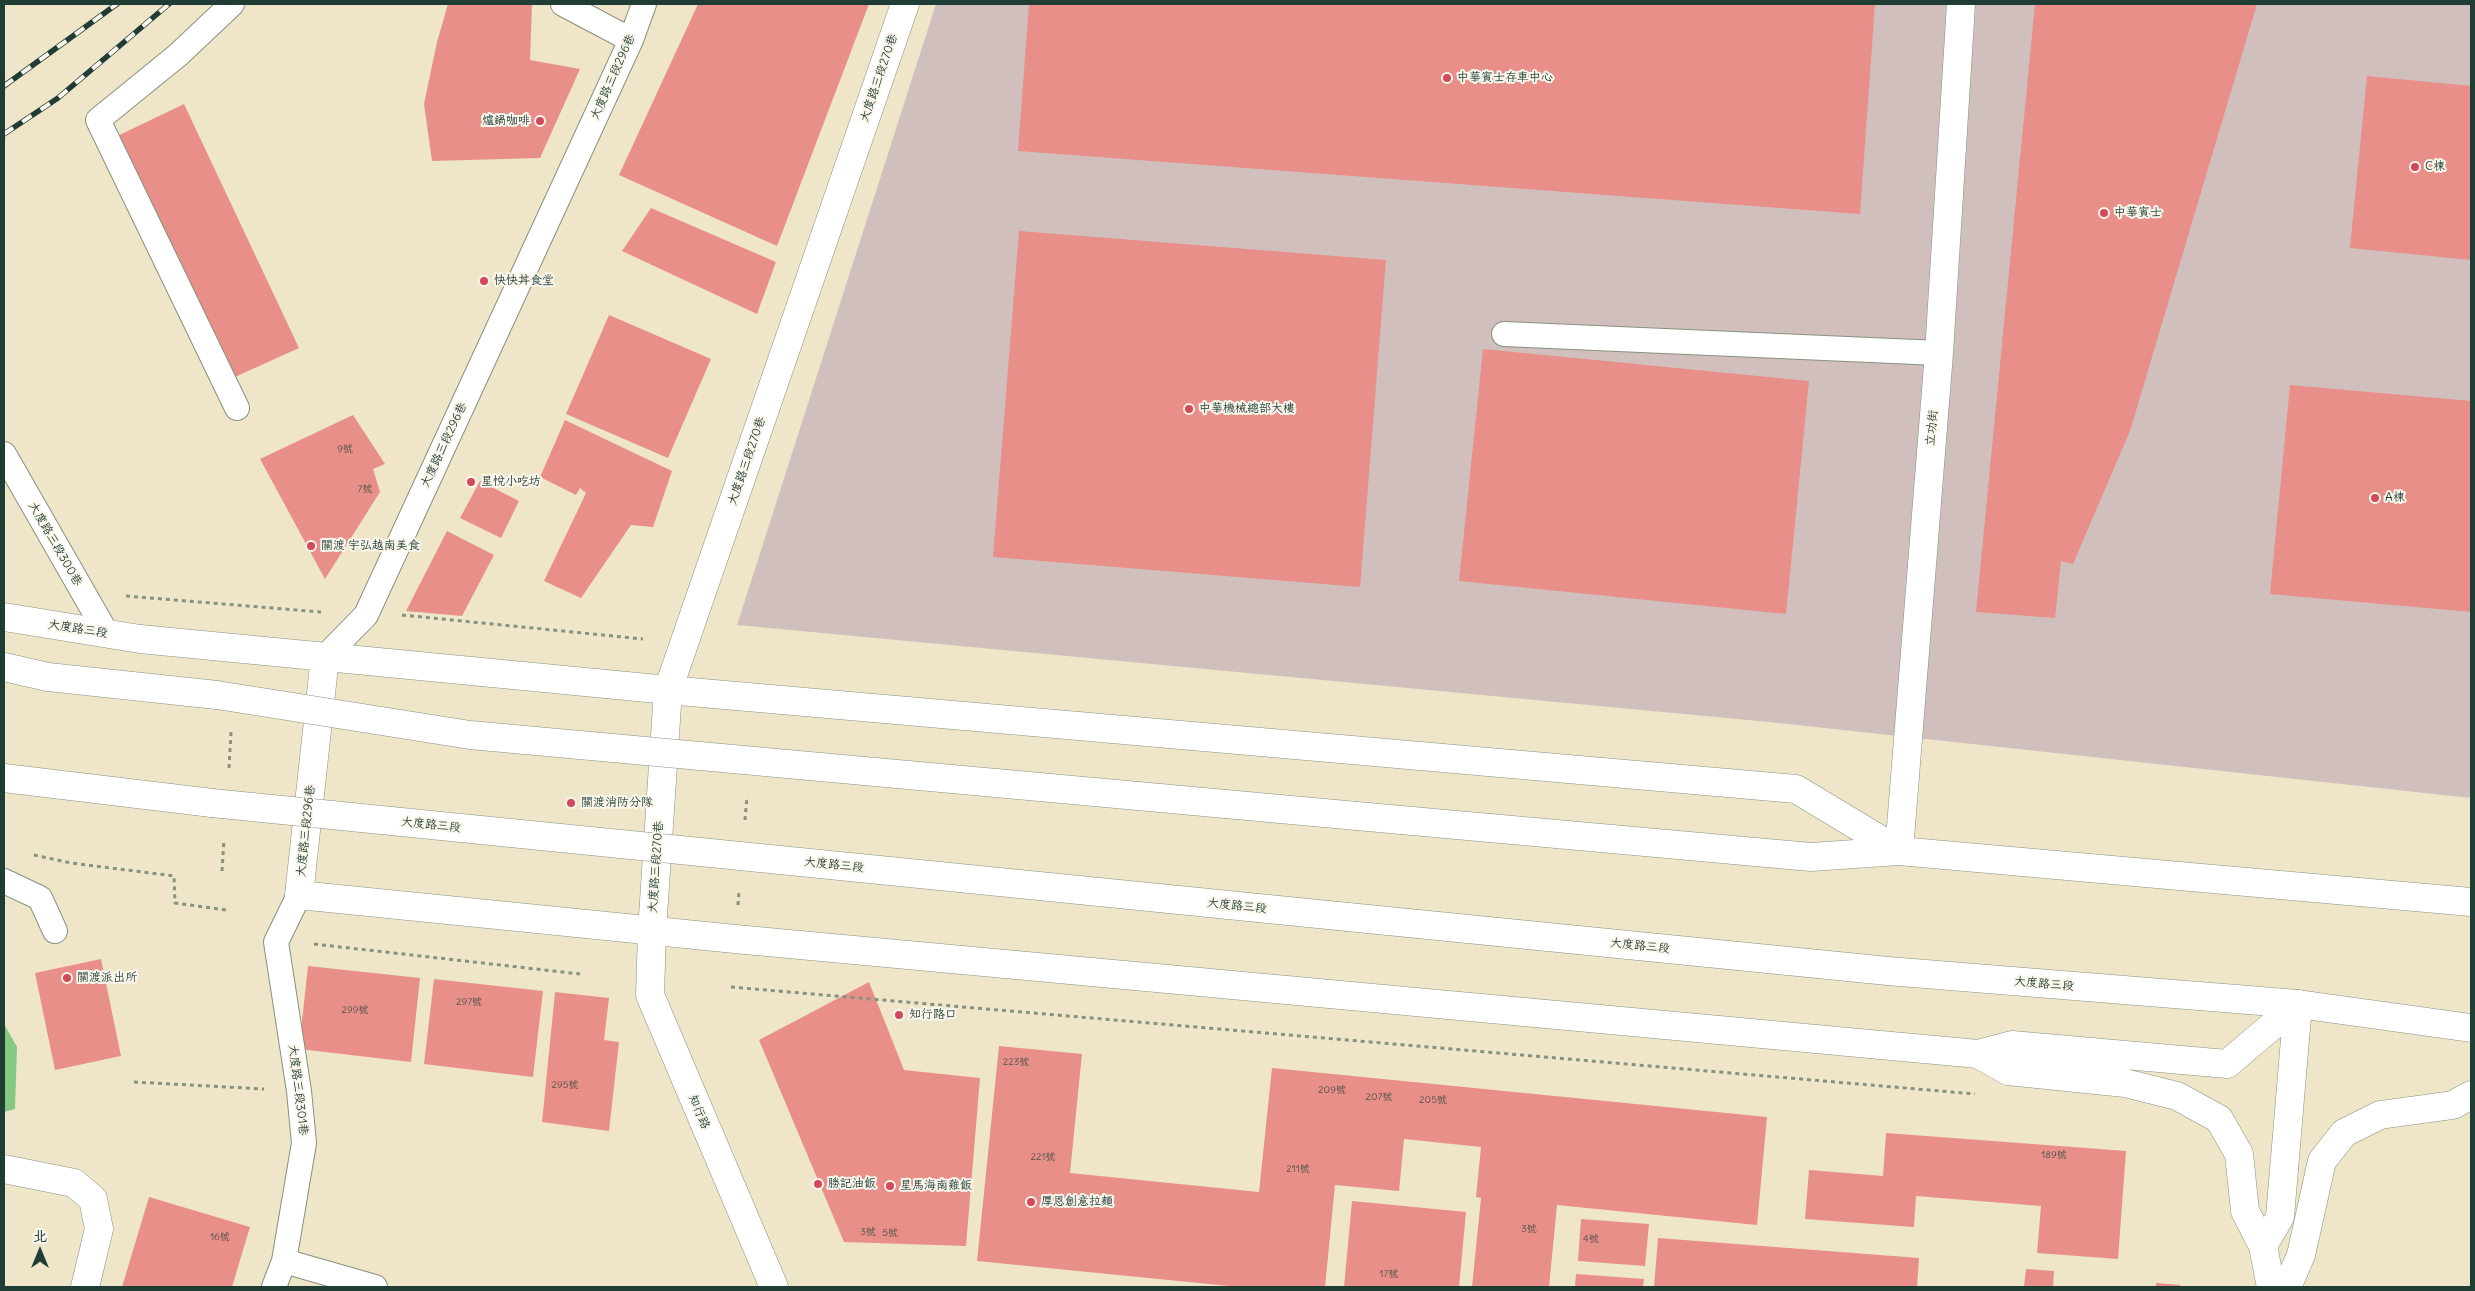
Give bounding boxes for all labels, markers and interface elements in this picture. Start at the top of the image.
street label: 大度路三段296巷 [588,32,638,122]
street label: 大度路三段270巷 [857,32,901,124]
place label: 中華賓士存車中心 [1457,71,1553,85]
marker: 中華賓士存車中心 [1441,72,1453,84]
place label: 爐鍋咖啡 [482,114,530,128]
marker: 爐鍋咖啡 [534,115,546,127]
place label: C棟 [2425,160,2445,174]
marker: C棟 [2409,161,2421,173]
place label: 中華賓士 [2114,206,2162,220]
marker: 中華賓士 [2098,207,2110,219]
place label: 快快丼食堂 [494,274,554,288]
marker: 快快丼食堂 [478,275,490,287]
street label: 大度路三段296巷 [418,400,470,490]
place label: 中華機械總部大樓 [1199,402,1295,416]
marker: 中華機械總部大樓 [1183,403,1195,415]
street label: 立功街 [1923,409,1941,447]
street label: 大度路三段270巷 [725,415,769,507]
house number: 9號 [337,443,353,455]
place label: 星悦小吃坊 [481,475,541,489]
marker: 星悦小吃坊 [465,476,477,488]
house number: 7號 [358,483,372,495]
place label: A棟 [2385,491,2405,505]
marker: A棟 [2369,492,2381,504]
street label: 大度路三段300巷 [25,499,85,589]
place label: 關渡 宇弘越南美食 [321,539,420,553]
marker: 關渡 宇弘越南美食 [305,540,317,552]
street label: 大度路三段 [47,617,109,641]
street label: 大度路三段296巷 [294,784,318,878]
place label: 關渡消防分隊 [581,796,653,810]
marker: 關渡消防分隊 [565,797,577,809]
street label: 大度路三段 [400,815,462,835]
street label: 大度路三段270巷 [646,820,666,914]
street label: 大度路三段 [803,855,865,875]
street label: 大度路三段 [1206,896,1268,916]
street label: 大度路三段 [1609,936,1671,956]
place label: 關渡派出所 [77,971,137,985]
marker: 關渡派出所 [61,972,73,984]
street label: 大度路三段 [2013,974,2075,994]
house number: 297號 [456,996,482,1008]
house number: 299號 [342,1004,368,1016]
place label: 知行路口 [909,1008,957,1022]
marker: 知行路口 [893,1009,905,1021]
street label: 大度路三段301巷 [285,1044,311,1136]
house number: 223號 [1003,1056,1029,1068]
house number: 295號 [552,1079,578,1091]
house number: 209號 [1318,1084,1346,1096]
house number: 207號 [1366,1091,1392,1103]
street label: 知行路 [685,1093,713,1131]
house number: 205號 [1419,1094,1447,1106]
house number: 189號 [2041,1149,2067,1161]
house number: 221號 [1031,1151,1055,1163]
house number: 211號 [1286,1163,1310,1175]
place label: 勝記油飯 [828,1177,876,1191]
marker: 勝記油飯 [812,1178,824,1190]
place label: 星馬海南雞飯 [900,1179,972,1193]
marker: 星馬海南雞飯 [884,1180,896,1192]
place label: 厚恩創意拉麵 [1041,1195,1113,1209]
marker: 厚恩創意拉麵 [1025,1196,1037,1208]
house number: 3號 [1521,1223,1537,1235]
north arrow [15,1226,65,1276]
house number: 3號 [860,1226,876,1238]
text: 北 [33,1227,47,1245]
house number: 5號 [882,1227,898,1239]
house number: 16號 [210,1231,230,1243]
house number: 4號 [1583,1233,1599,1245]
house number: 17號 [1380,1268,1398,1280]

